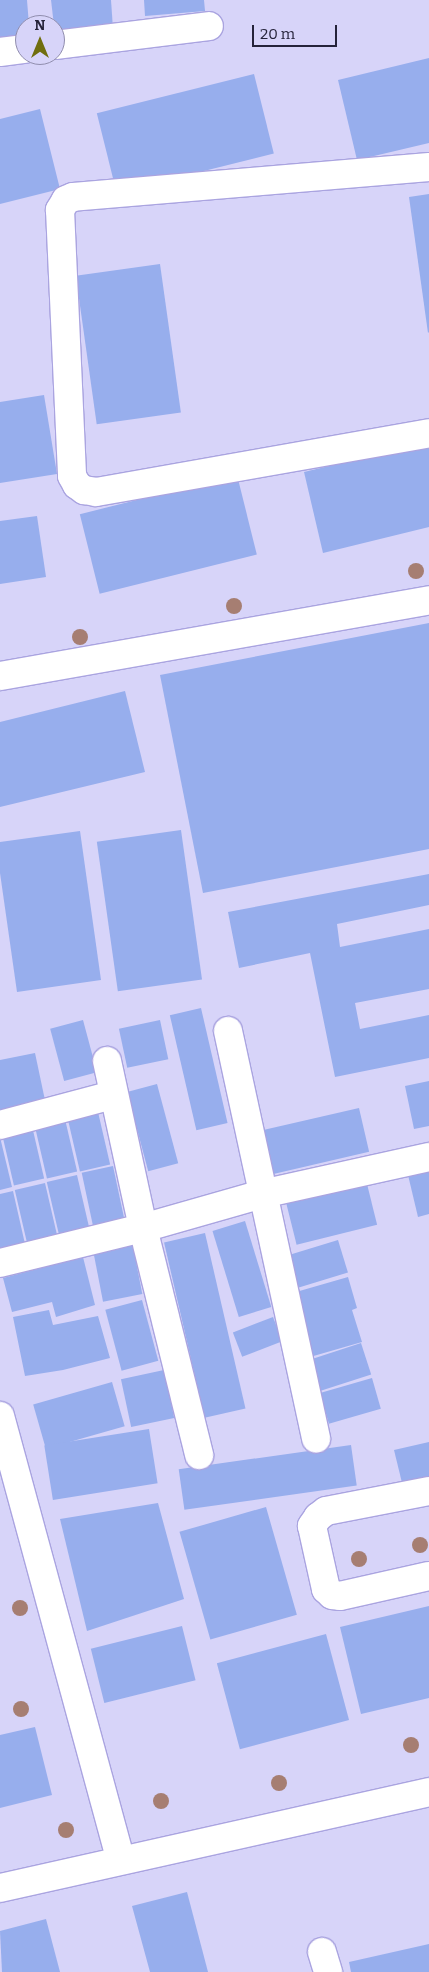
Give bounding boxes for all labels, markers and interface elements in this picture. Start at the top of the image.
north arrow [15,15,65,65]
scale bar [254,15,339,47]
text: N [35,17,45,34]
text: 20 m [260,25,295,43]

